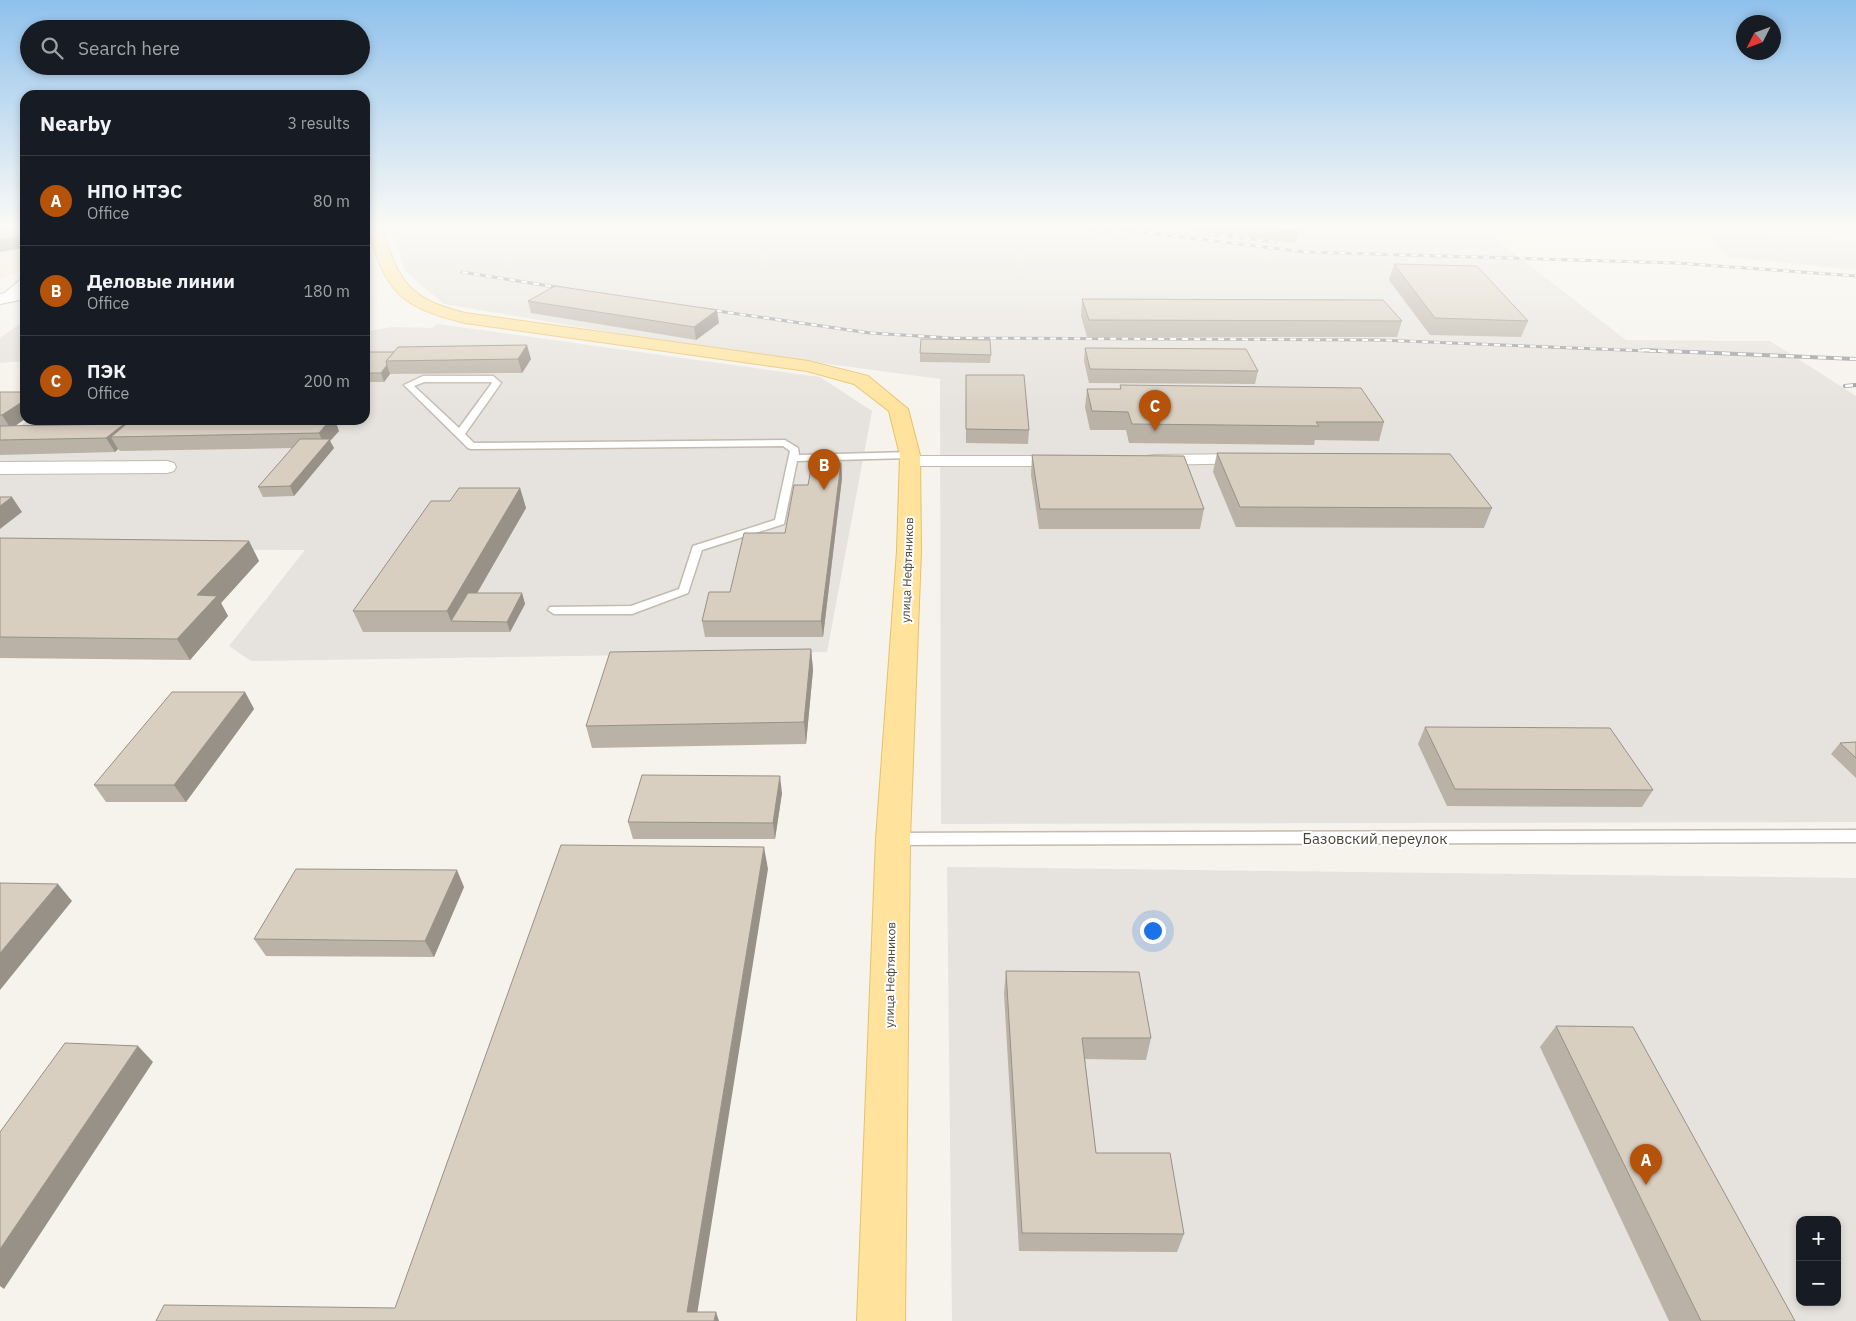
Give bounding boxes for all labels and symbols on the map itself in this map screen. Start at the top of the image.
north arrow [1736,15,1781,60]
pin: C [1139,390,1171,431]
pin: B [808,449,840,490]
street label: улица Нефтяников [898,517,916,623]
street label: Базовский переулок [1303,829,1447,848]
your location [1140,918,1166,944]
street label: улица Нефтяников [882,922,898,1028]
pin: A [1630,1144,1662,1185]

